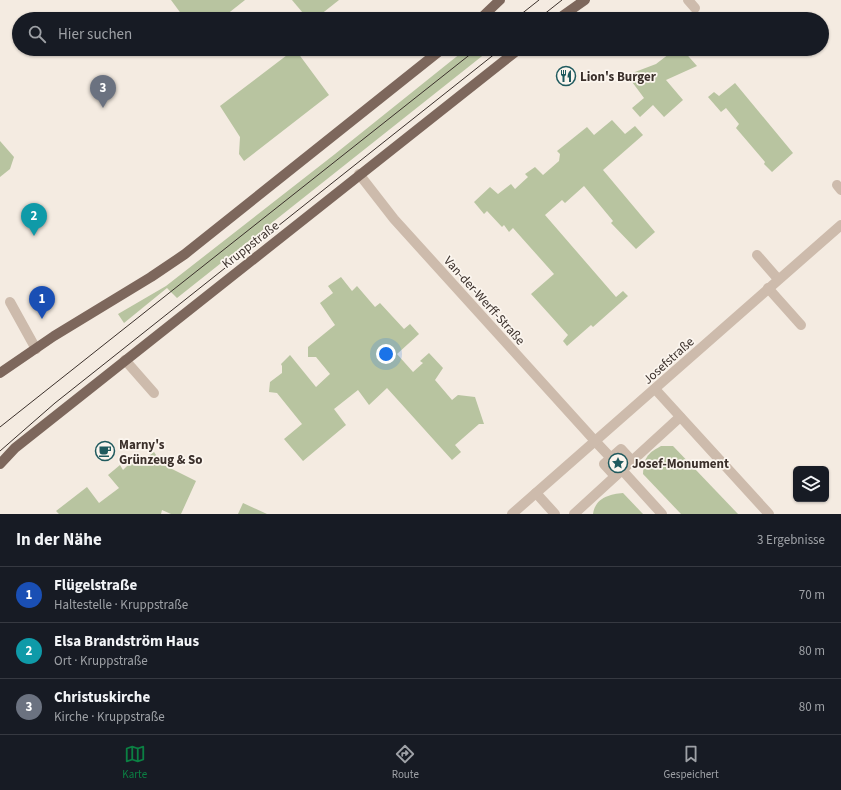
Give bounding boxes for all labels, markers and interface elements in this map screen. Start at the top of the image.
search box [12,12,829,56]
icon: search [26,23,48,45]
text: Hier suchen [58,24,132,45]
restaurant icon: Lion's Burger [555,65,577,87]
place label: Lion's Burger [580,68,657,86]
pin: 3 [90,75,116,108]
pin: 2 [21,203,47,236]
street label: Kruppstraße [218,217,283,273]
street label: Van-der-Werff-Straße [439,252,529,349]
pin: 1 [29,286,55,319]
street label: Josefstraße [639,333,698,389]
your location [376,344,396,364]
place label: Marny's Grünzeug & So [119,436,203,469]
cafe icon: Marny's Grünzeug & So [94,440,116,462]
place icon: Josef-Monument [607,452,629,474]
place label: Josef-Monument [632,455,729,473]
map controls [793,466,829,502]
button: layers [793,466,829,502]
text: In der Nähe [16,528,102,552]
text: 3 Ergebnisse [757,531,825,549]
text: Flügelstraße [54,575,137,596]
text: 1 [26,586,32,604]
text: 70 m [799,586,825,604]
text: Haltestelle · Kruppstraße [54,596,188,614]
text: Elsa Brandström Haus [54,631,199,652]
text: 2 [26,642,32,660]
text: 80 m [799,642,825,660]
text: Ort · Kruppstraße [54,652,148,670]
text: Christuskirche [54,687,150,708]
text: 3 [26,698,32,716]
text: 80 m [799,698,825,716]
text: Kirche · Kruppstraße [54,708,165,726]
tab: Karte [122,743,147,782]
tab: Route [392,743,419,782]
tab: Gespeichert [664,743,719,782]

